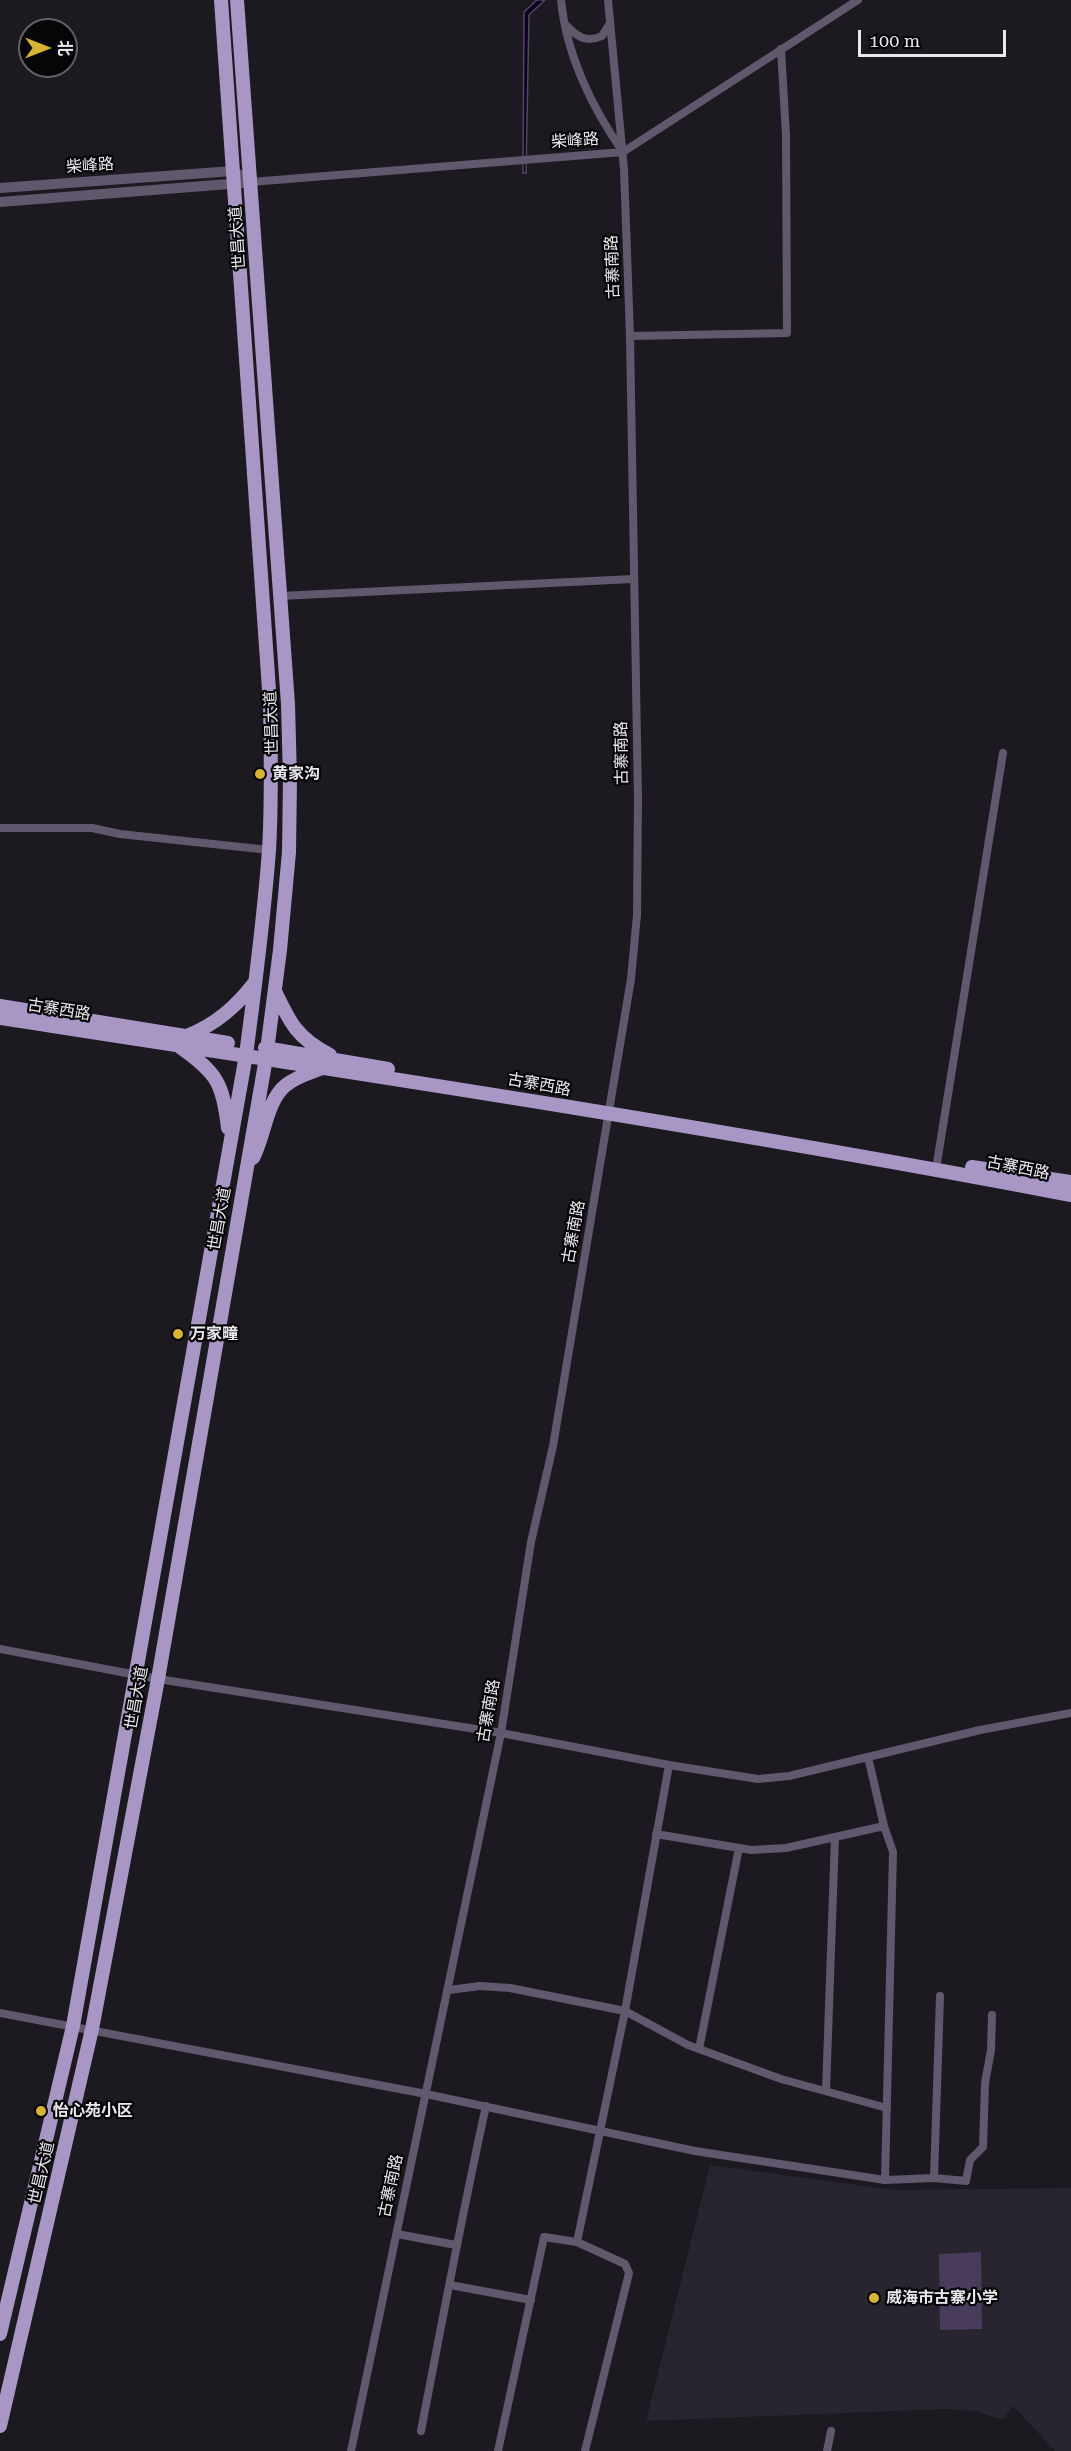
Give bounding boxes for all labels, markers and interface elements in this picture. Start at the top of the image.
north arrow [18,18,78,78]
scale bar [861,18,1010,56]
text: 100 m [869,30,920,51]
text: 北 [55,40,74,56]
street label: 柴峰路 [550,130,600,152]
street label: 柴峰路 [65,155,115,177]
street label: 世昌大道 [226,205,250,271]
street label: 古寨南路 [602,235,624,299]
street label: 世昌大道 [261,691,283,755]
street label: 古寨南路 [612,721,632,785]
place label: 黄家沟 [272,764,320,784]
marker: 黄家沟 [253,767,267,781]
street label: 古寨西路 [26,996,92,1024]
street label: 古寨西路 [506,1070,572,1100]
street label: 古寨西路 [985,1152,1051,1184]
street label: 世昌大道 [205,1186,235,1252]
street label: 古寨南路 [559,1199,589,1265]
place label: 万家疃 [190,1324,238,1344]
marker: 万家疃 [171,1327,185,1341]
street label: 世昌大道 [122,1665,152,1731]
street label: 古寨南路 [474,1678,504,1744]
place label: 怡心苑小区 [53,2101,133,2121]
marker: 怡心苑小区 [34,2104,48,2118]
street label: 世昌大道 [25,2140,59,2206]
street label: 古寨南路 [375,2153,407,2219]
place label: 威海市古寨小学 [886,2288,998,2308]
marker: 威海市古寨小学 [867,2291,881,2305]

